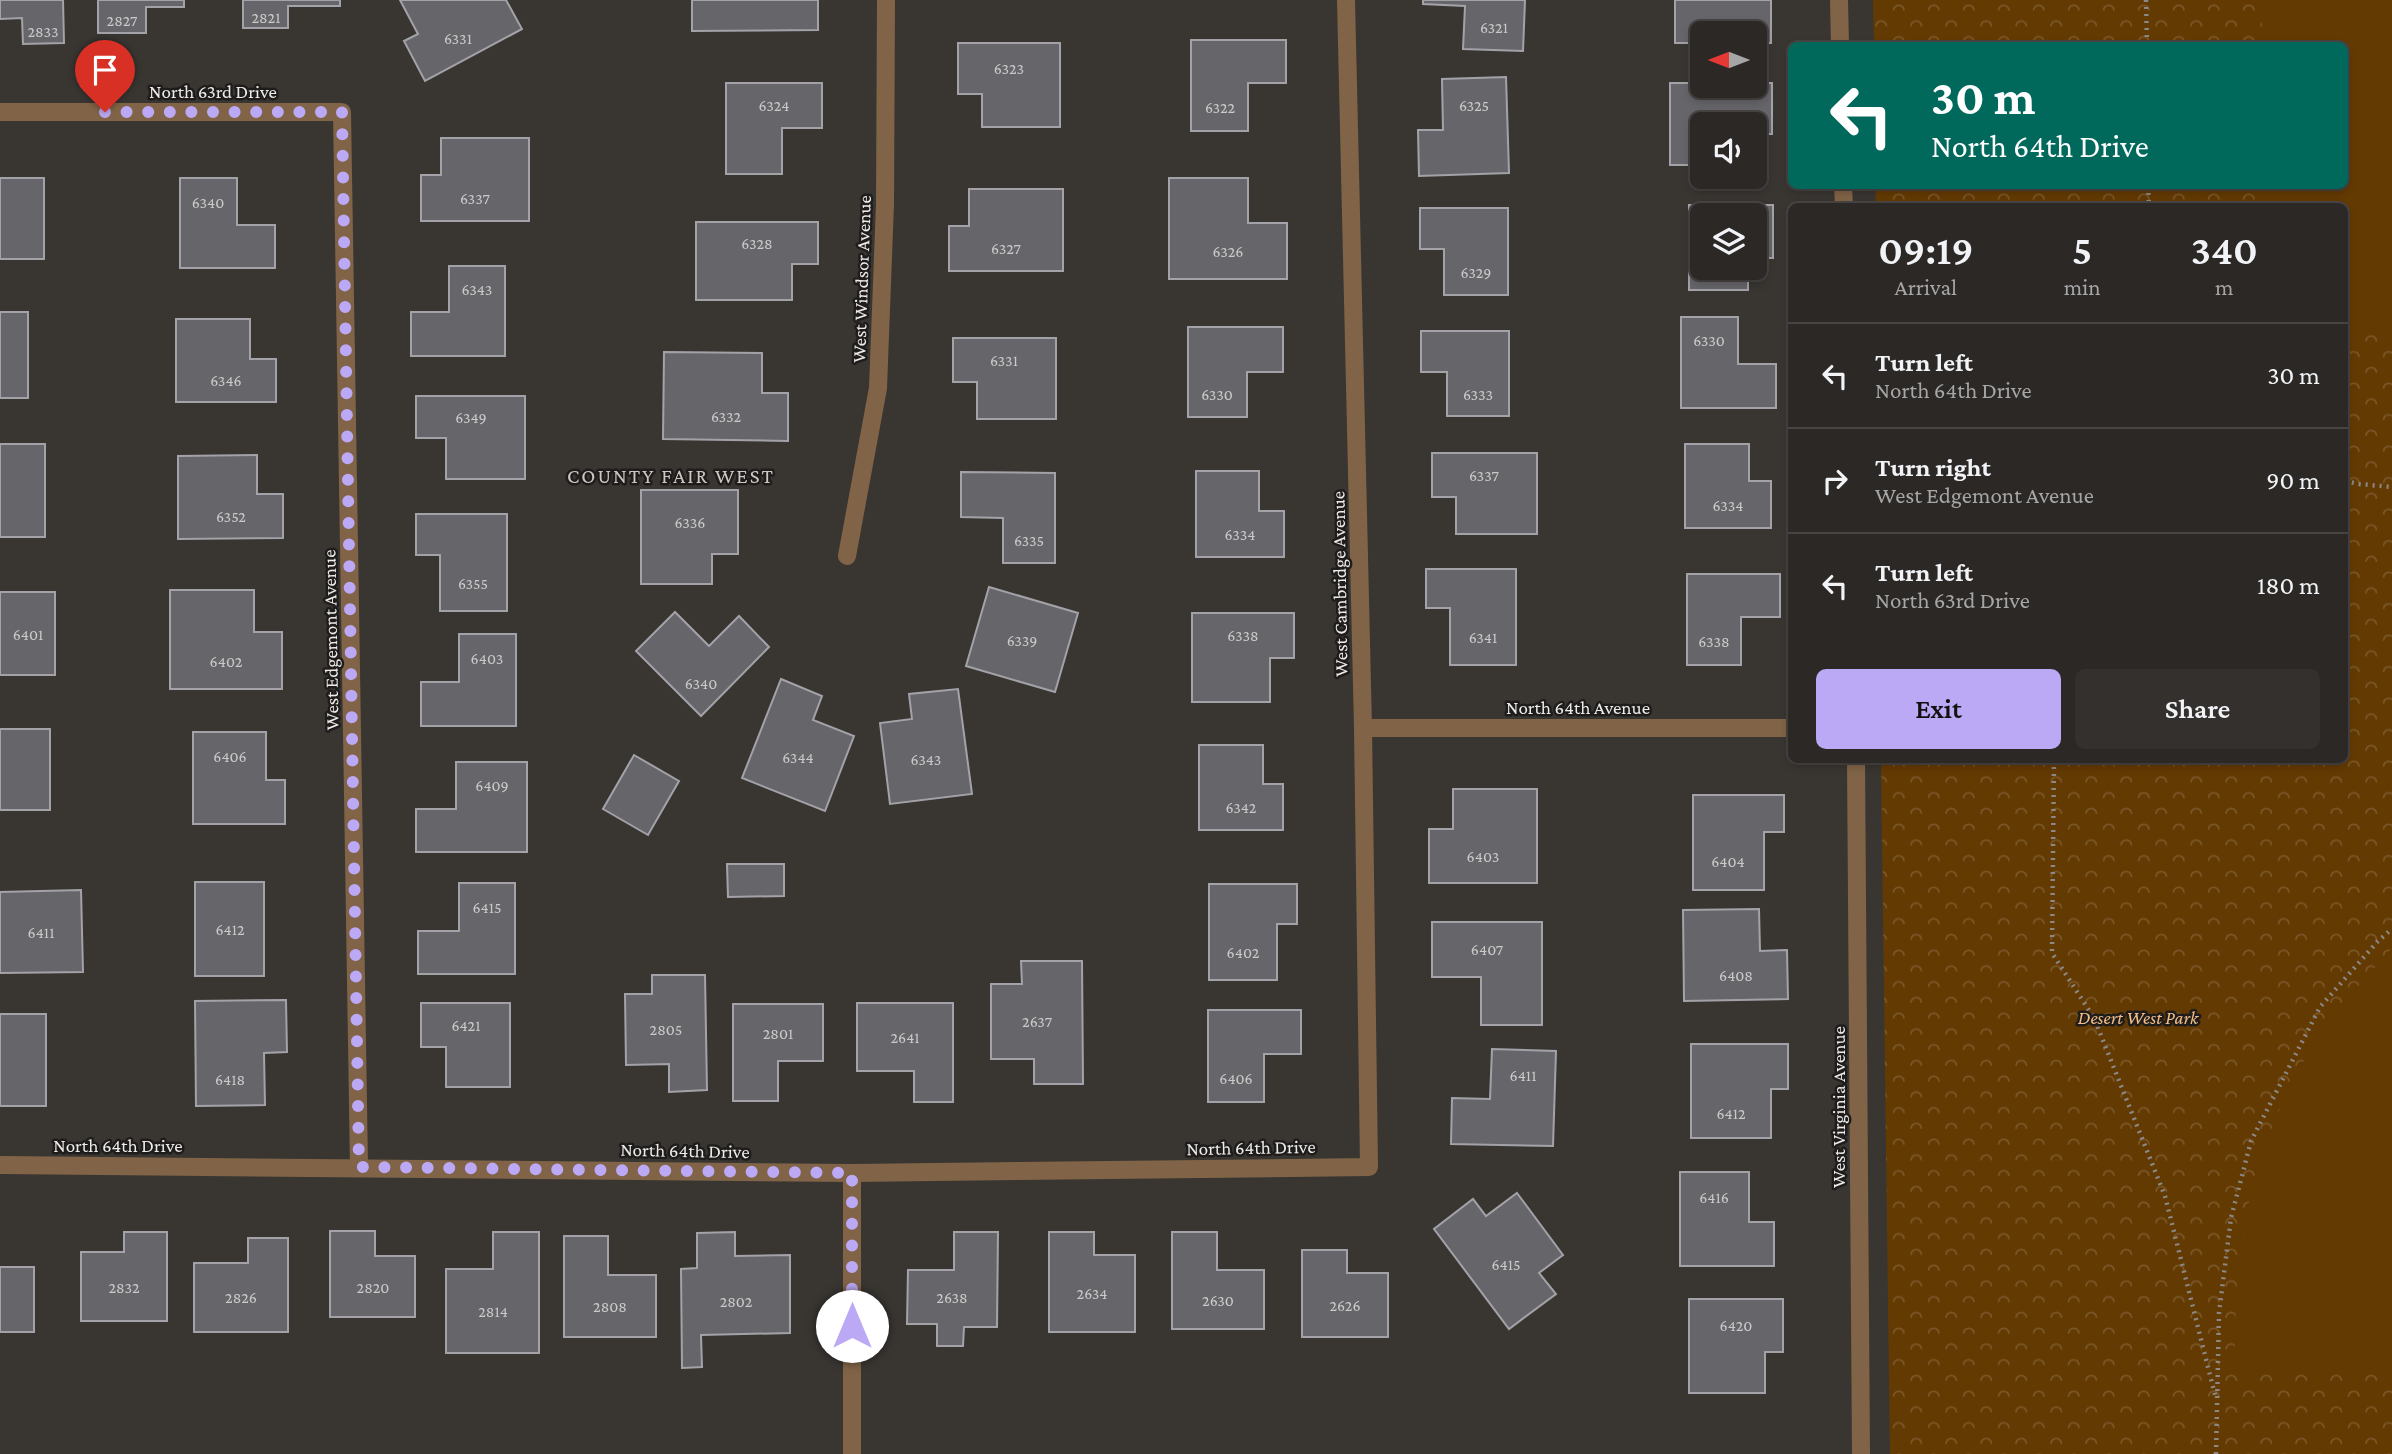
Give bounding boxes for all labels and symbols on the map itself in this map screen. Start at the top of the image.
house number: 2821 [251,9,281,26]
house number: 2827 [107,12,138,29]
house number: 6321 [1480,19,1508,36]
north arrow [1690,21,1768,98]
house number: 2833 [27,23,59,40]
house number: 6331 [444,30,472,47]
pin [75,40,135,112]
house number: 6323 [994,60,1024,77]
street label: North 63rd Drive [149,81,277,102]
house number: 6324 [759,97,789,114]
house number: 6325 [1459,97,1489,114]
house number: 6322 [1205,99,1236,116]
house number: 6337 [460,190,491,207]
house number: 6340 [192,194,224,211]
street label: West Windsor Avenue [848,195,875,363]
house number: 6328 [741,235,773,252]
house number: 6327 [991,240,1022,257]
house number: 6326 [1213,243,1243,260]
house number: 6329 [1461,264,1491,281]
house number: 6343 [462,281,492,298]
house number: 6330 [1693,332,1725,349]
house number: 6331 [990,352,1018,369]
house number: 6346 [210,372,242,389]
house number: 6330 [1201,386,1233,403]
house number: 6333 [1463,386,1493,403]
house number: 6332 [711,408,741,425]
house number: 6349 [455,409,487,426]
district label: COUNTY FAIR WEST [567,464,775,488]
house number: 6337 [1469,467,1500,484]
street label: West Cambridge Avenue [1327,491,1352,677]
house number: 6334 [1713,497,1743,514]
house number: 6352 [216,508,246,525]
house number: 6336 [675,514,705,531]
house number: 6334 [1225,526,1255,543]
house number: 6335 [1014,532,1044,549]
street label: West Edgemont Avenue [318,549,343,731]
house number: 6355 [458,575,488,592]
house number: 6401 [13,626,43,643]
house number: 6338 [1227,627,1259,644]
house number: 6341 [1469,629,1497,646]
house number: 6339 [1007,632,1037,649]
house number: 6338 [1698,633,1730,650]
house number: 6403 [471,650,503,667]
house number: 6402 [210,653,243,670]
house number: 6340 [685,675,717,692]
street label: North 64th Avenue [1506,697,1650,718]
house number: 6406 [213,748,247,765]
house number: 6344 [782,749,814,766]
house number: 6343 [911,751,941,768]
house number: 6409 [475,777,509,794]
house number: 6342 [1226,799,1257,816]
house number: 6403 [1467,848,1499,865]
house number: 6404 [1711,853,1745,870]
house number: 6415 [472,899,502,916]
house number: 6412 [215,921,245,938]
house number: 6411 [28,924,54,941]
house number: 6407 [1471,941,1504,958]
house number: 6402 [1227,944,1260,961]
house number: 6408 [1719,967,1753,984]
park label: Desert West Park [2078,1007,2199,1028]
house number: 2637 [1022,1013,1053,1030]
house number: 6421 [451,1017,481,1034]
house number: 2805 [650,1021,682,1038]
house number: 2801 [763,1025,793,1042]
street label: West Virginia Avenue [1828,1026,1849,1188]
house number: 2641 [890,1029,920,1046]
house number: 6411 [1510,1067,1536,1084]
house number: 6406 [1219,1070,1253,1087]
house number: 6418 [215,1071,245,1088]
house number: 6412 [1716,1105,1746,1122]
street label: North 64th Drive [53,1135,183,1156]
street label: North 64th Drive [1186,1136,1316,1159]
street label: North 64th Drive [620,1139,750,1162]
house number: 6416 [1699,1189,1729,1206]
house number: 6415 [1491,1256,1521,1273]
house number: 2832 [108,1279,140,1296]
house number: 2820 [357,1279,389,1296]
house number: 2634 [1077,1285,1107,1302]
house number: 2826 [225,1289,257,1306]
position arrow [815,1289,889,1363]
house number: 2638 [936,1289,968,1306]
house number: 2630 [1202,1292,1234,1309]
house number: 2802 [720,1293,753,1310]
house number: 2626 [1329,1297,1361,1314]
house number: 2808 [593,1298,627,1315]
house number: 2814 [478,1303,508,1320]
house number: 6420 [1720,1317,1752,1334]

